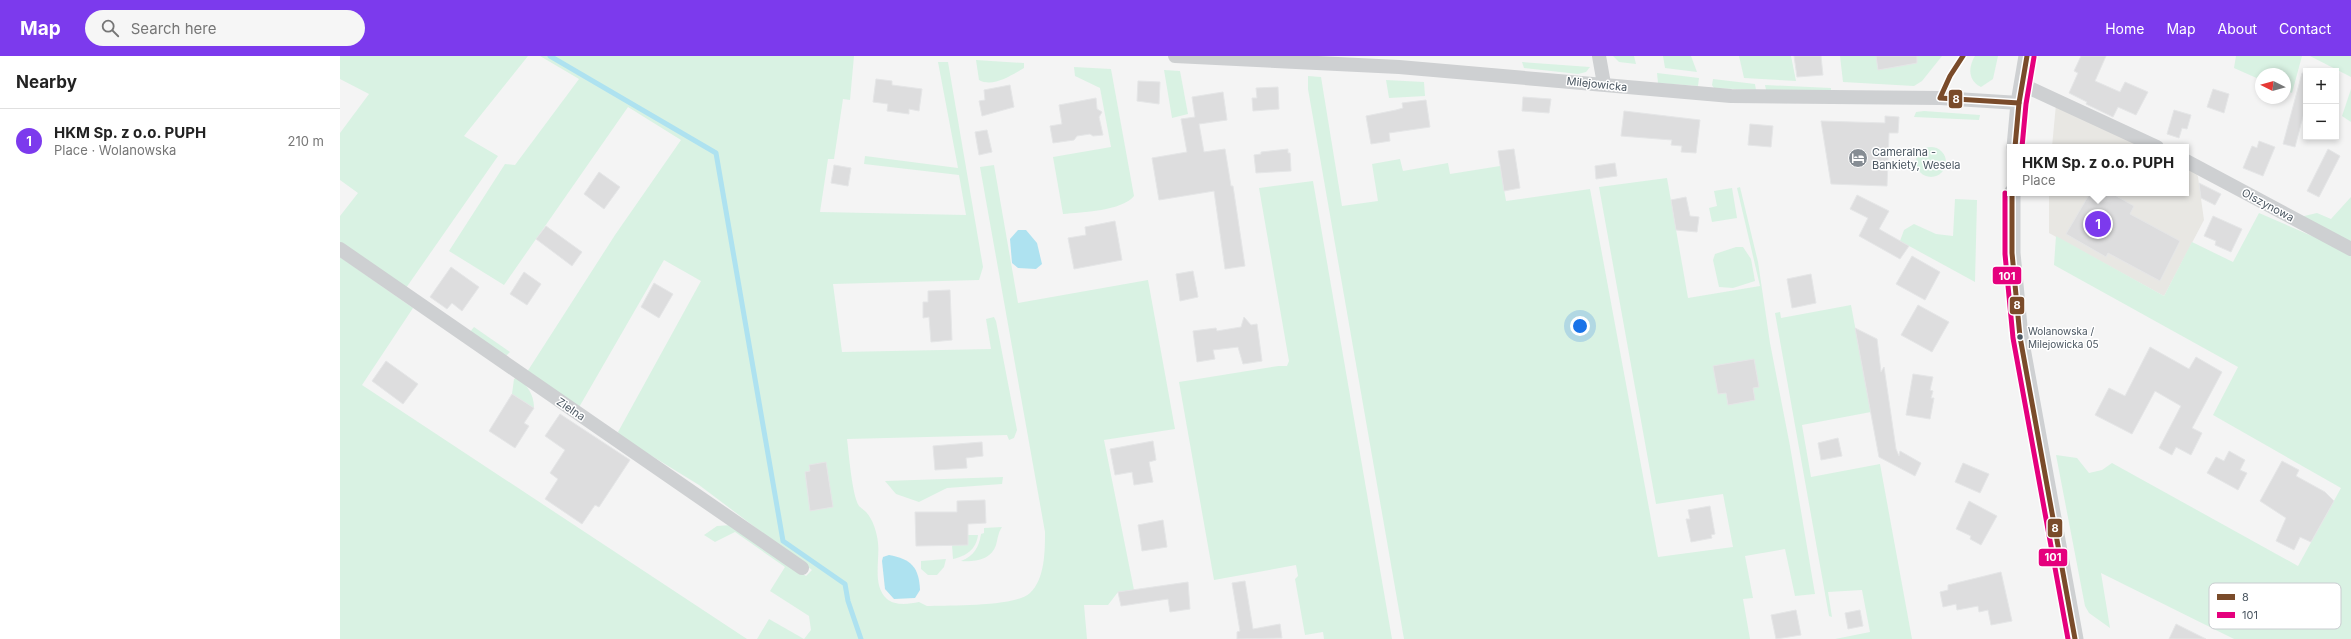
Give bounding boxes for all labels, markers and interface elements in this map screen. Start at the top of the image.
search box [85,10,365,46]
text: Map [20,17,61,40]
icon: search [99,17,121,39]
text: Search here [131,19,216,38]
text: Home [2105,20,2144,37]
text: Map [2166,20,2196,37]
text: About [2218,20,2257,37]
text: Contact [2279,20,2331,37]
north arrow [2255,68,2291,104]
map controls [2303,68,2339,140]
button: + [2303,68,2339,104]
text: Nearby [16,72,77,92]
street label: Milejowicka [1566,74,1628,94]
line badge: 8 [1948,89,1963,109]
text: 8 [1952,92,1960,106]
button: − [2303,104,2339,140]
text: HKM Sp. z o.o. PUPH [54,123,206,142]
text: 1 [26,133,32,149]
text: 210 m [288,133,324,149]
text: Place · Wolanowska [54,142,176,158]
popup [2007,144,2189,196]
place label: Cameralna - Bankiety, Wesela [1872,145,1961,172]
hotel icon: Cameralna - Bankiety, Wesela [1847,147,1869,169]
text: HKM Sp. z o.o. PUPH [2022,153,2174,172]
text: Place [2022,172,2056,188]
street label: Olszynowa [2239,185,2297,225]
pin: 1 [2085,209,2111,239]
line badge: 101 [1992,266,2022,285]
text: 101 [1999,269,2016,283]
line badge: 8 [2009,296,2025,315]
text: 8 [2013,298,2021,312]
your location [1570,316,1590,336]
place label: Wolanowska / Milejowicka 05 [2028,325,2099,350]
marker: Wolanowska / Milejowicka 05 [2015,332,2025,342]
street label: Zielna [554,394,588,424]
line badge: 8 [2047,518,2063,538]
text: 8 [2051,521,2059,535]
line badge: 101 [2038,548,2068,567]
text: 101 [2045,550,2062,564]
legend [2209,583,2341,629]
text: 8 [2242,590,2249,604]
text: 101 [2242,608,2258,622]

